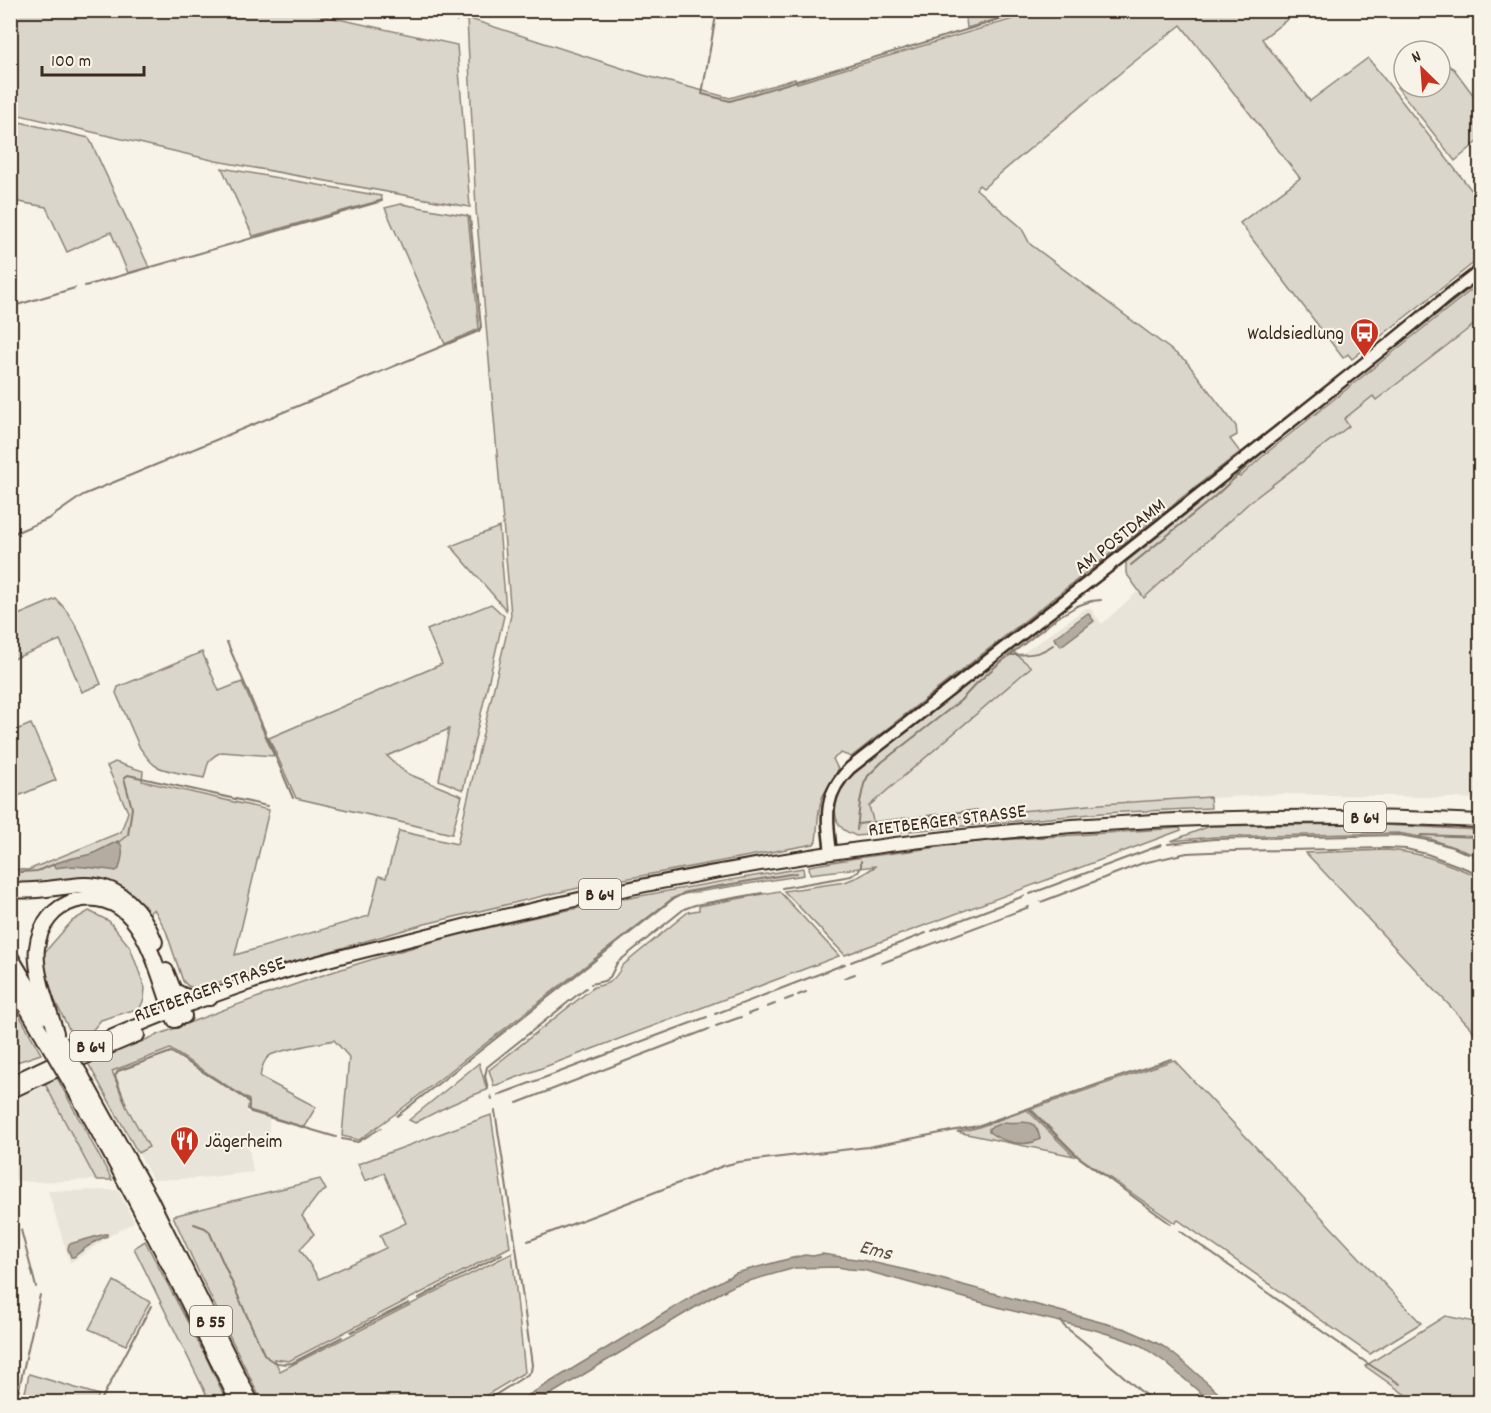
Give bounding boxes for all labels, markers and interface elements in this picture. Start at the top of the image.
scale bar [42,39,144,77]
north arrow [1392,39,1452,99]
text: N [1408,46,1425,70]
text: 100 m [51,50,91,75]
bus stop icon: Waldsiedlung [1349,316,1381,358]
place label: Waldsiedlung [1247,321,1344,349]
street label: AM POSTDAMM [1069,493,1173,582]
street label: RIETBERGER STRASSE [867,798,1028,846]
road number: B 64 [1344,802,1386,832]
road number: B 64 [579,879,621,909]
street label: RIETBERGER STRASSE [131,950,290,1031]
road number: B 64 [70,1031,112,1061]
restaurant icon: Jägerheim [168,1124,200,1166]
place label: Jägerheim [205,1129,283,1157]
water label: Ems [856,1233,896,1271]
road number: B 55 [190,1306,232,1336]

